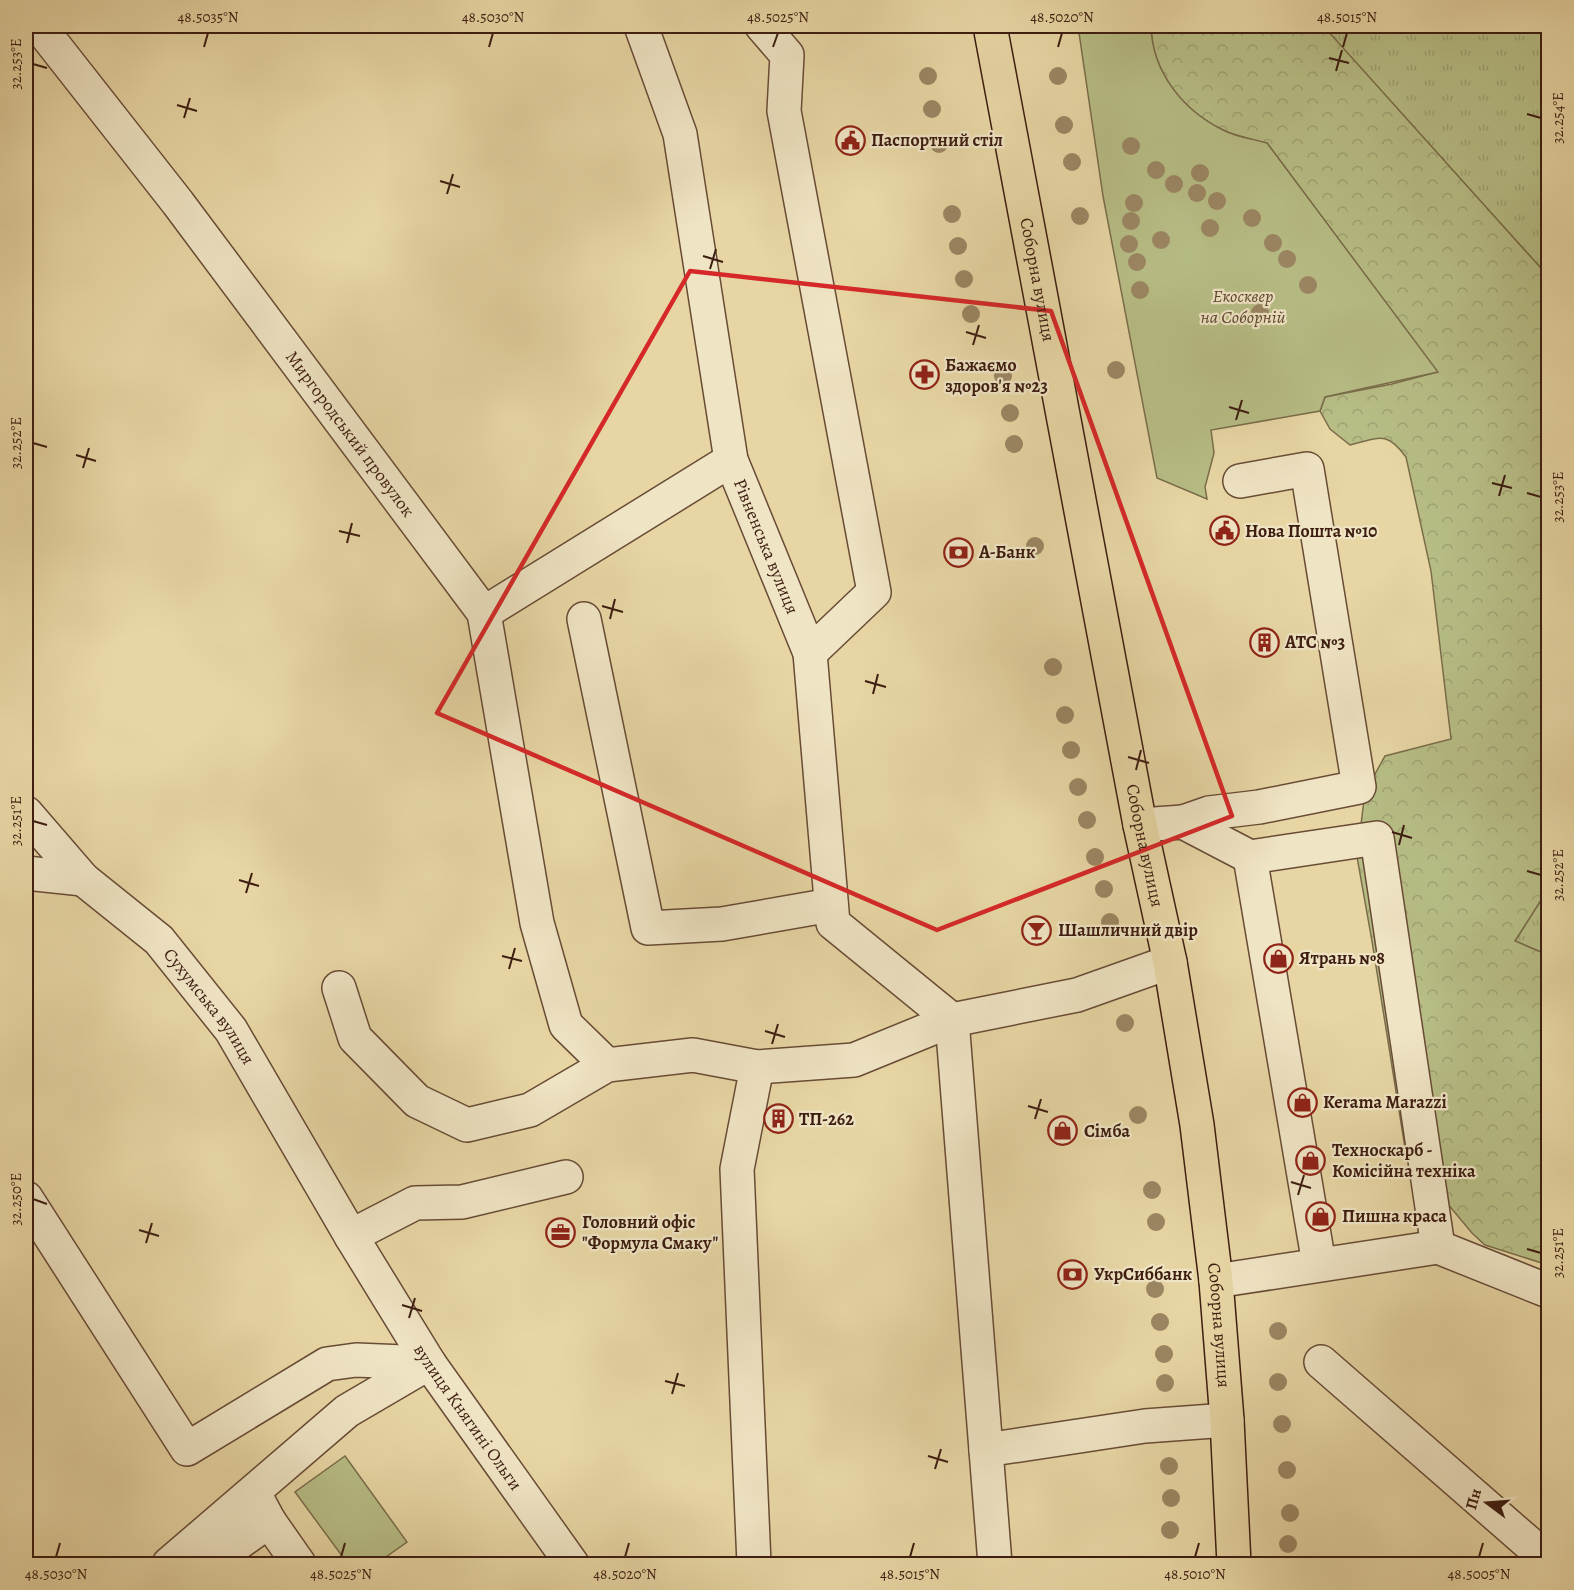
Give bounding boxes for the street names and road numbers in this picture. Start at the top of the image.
street label: Соборна вулиця [1014,216,1061,343]
street label: Миргородський провулок [280,346,420,522]
street label: Рівненська вулиця [728,475,805,617]
street label: Соборна вулиця [1121,782,1170,909]
street label: Сухумська вулиця [158,943,260,1069]
street label: Соборна вулиця [1202,1261,1236,1389]
street label: вулиця Княгині Ольги [408,1339,528,1495]

